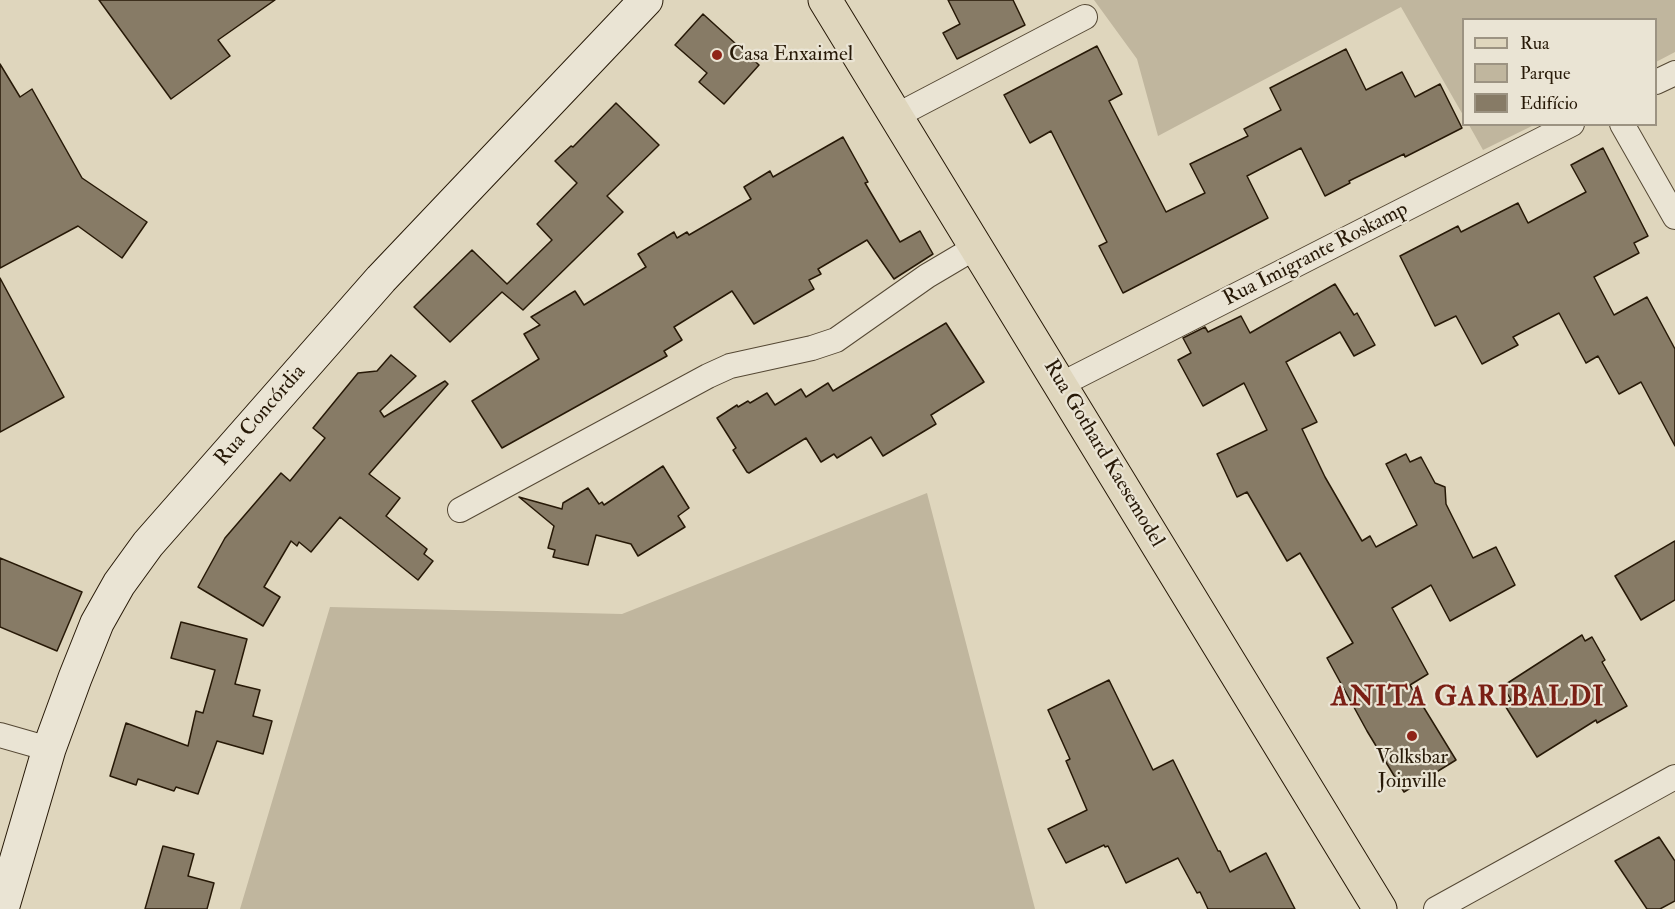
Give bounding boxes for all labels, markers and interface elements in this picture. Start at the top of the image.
legend [1462,18,1657,126]
text: Rua [1520,32,1549,55]
place label: Casa Enxaimel [729,42,853,68]
marker: Casa Enxaimel [710,48,724,62]
text: Parque [1520,62,1570,85]
text: Edifício [1520,92,1578,115]
street label: Rua Imigrante Roskamp [1219,197,1413,313]
street label: Rua Gothard Kaesemodel [1037,356,1169,552]
street label: Rua Concórdia [210,360,312,472]
district label: ANITA GARIBALDI [1331,683,1605,715]
marker: Volksbar Joinville [1405,729,1419,743]
place label: Volksbar Joinville [1376,745,1448,795]

